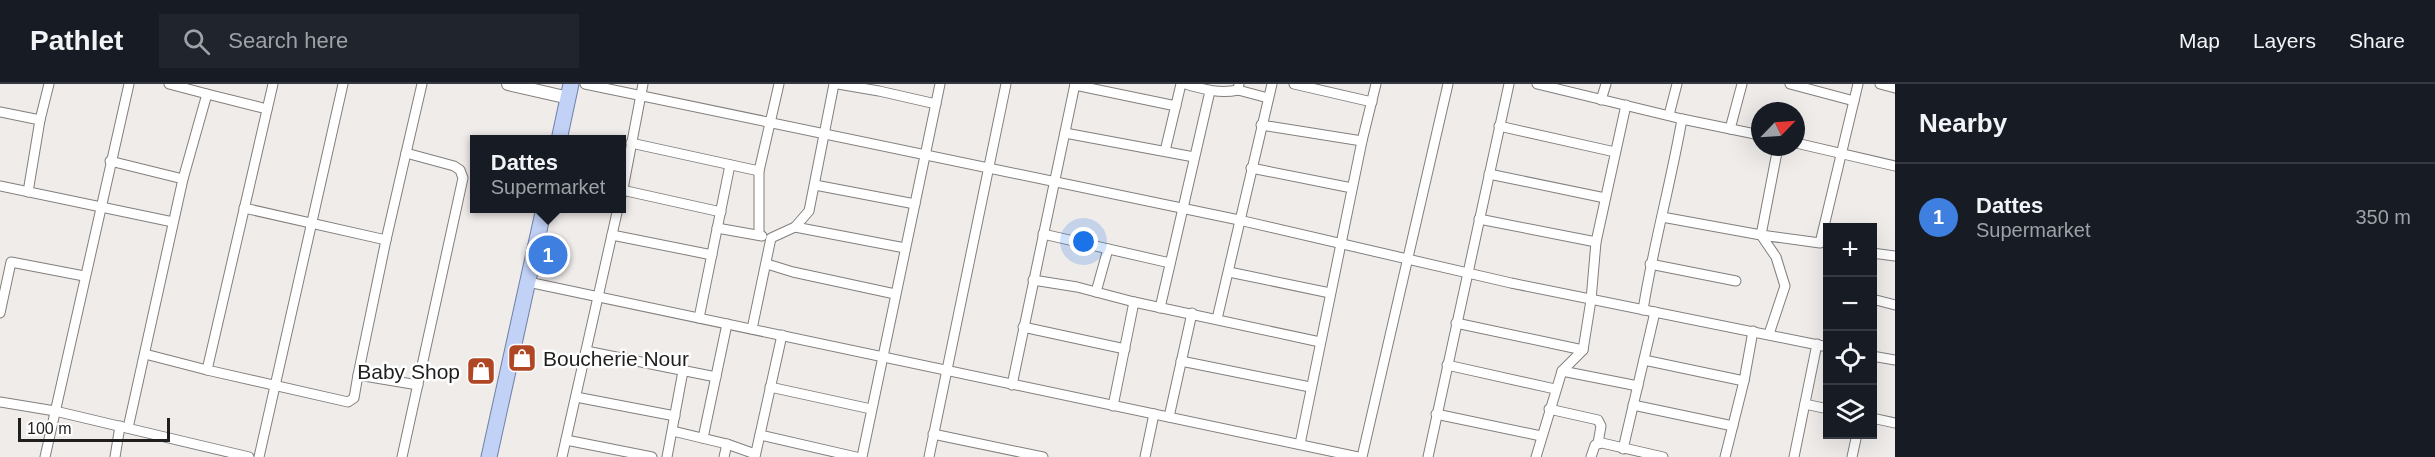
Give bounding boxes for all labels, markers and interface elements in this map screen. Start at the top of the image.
search box [159,14,579,68]
text: Pathlet [30,25,123,56]
icon: search [180,25,213,58]
text: Search here [228,28,348,53]
text: Map [2179,29,2220,52]
text: Layers [2253,29,2316,52]
text: Share [2349,29,2405,52]
north arrow [1751,102,1805,156]
text: Nearby [1919,108,2007,138]
popup [470,135,626,213]
text: Dattes [491,150,558,175]
text: Supermarket [491,176,605,198]
text: Dattes [1976,193,2043,218]
text: 1 [1933,206,1944,228]
text: 350 m [2355,206,2411,228]
text: Supermarket [1976,219,2091,241]
map controls [1823,223,1877,439]
button: + [1823,223,1877,277]
your location [1069,227,1098,256]
pin: 1 [528,232,568,278]
button: − [1823,277,1877,331]
button: locate [1823,331,1877,385]
shop icon: Boucherie Nour [506,342,538,374]
place label: Boucherie Nour [543,347,689,370]
shop icon: Baby Shop [465,355,497,387]
place label: Baby Shop [357,360,460,383]
button: layers [1823,385,1877,439]
scale bar [18,415,170,442]
text: 100 m [27,420,71,437]

